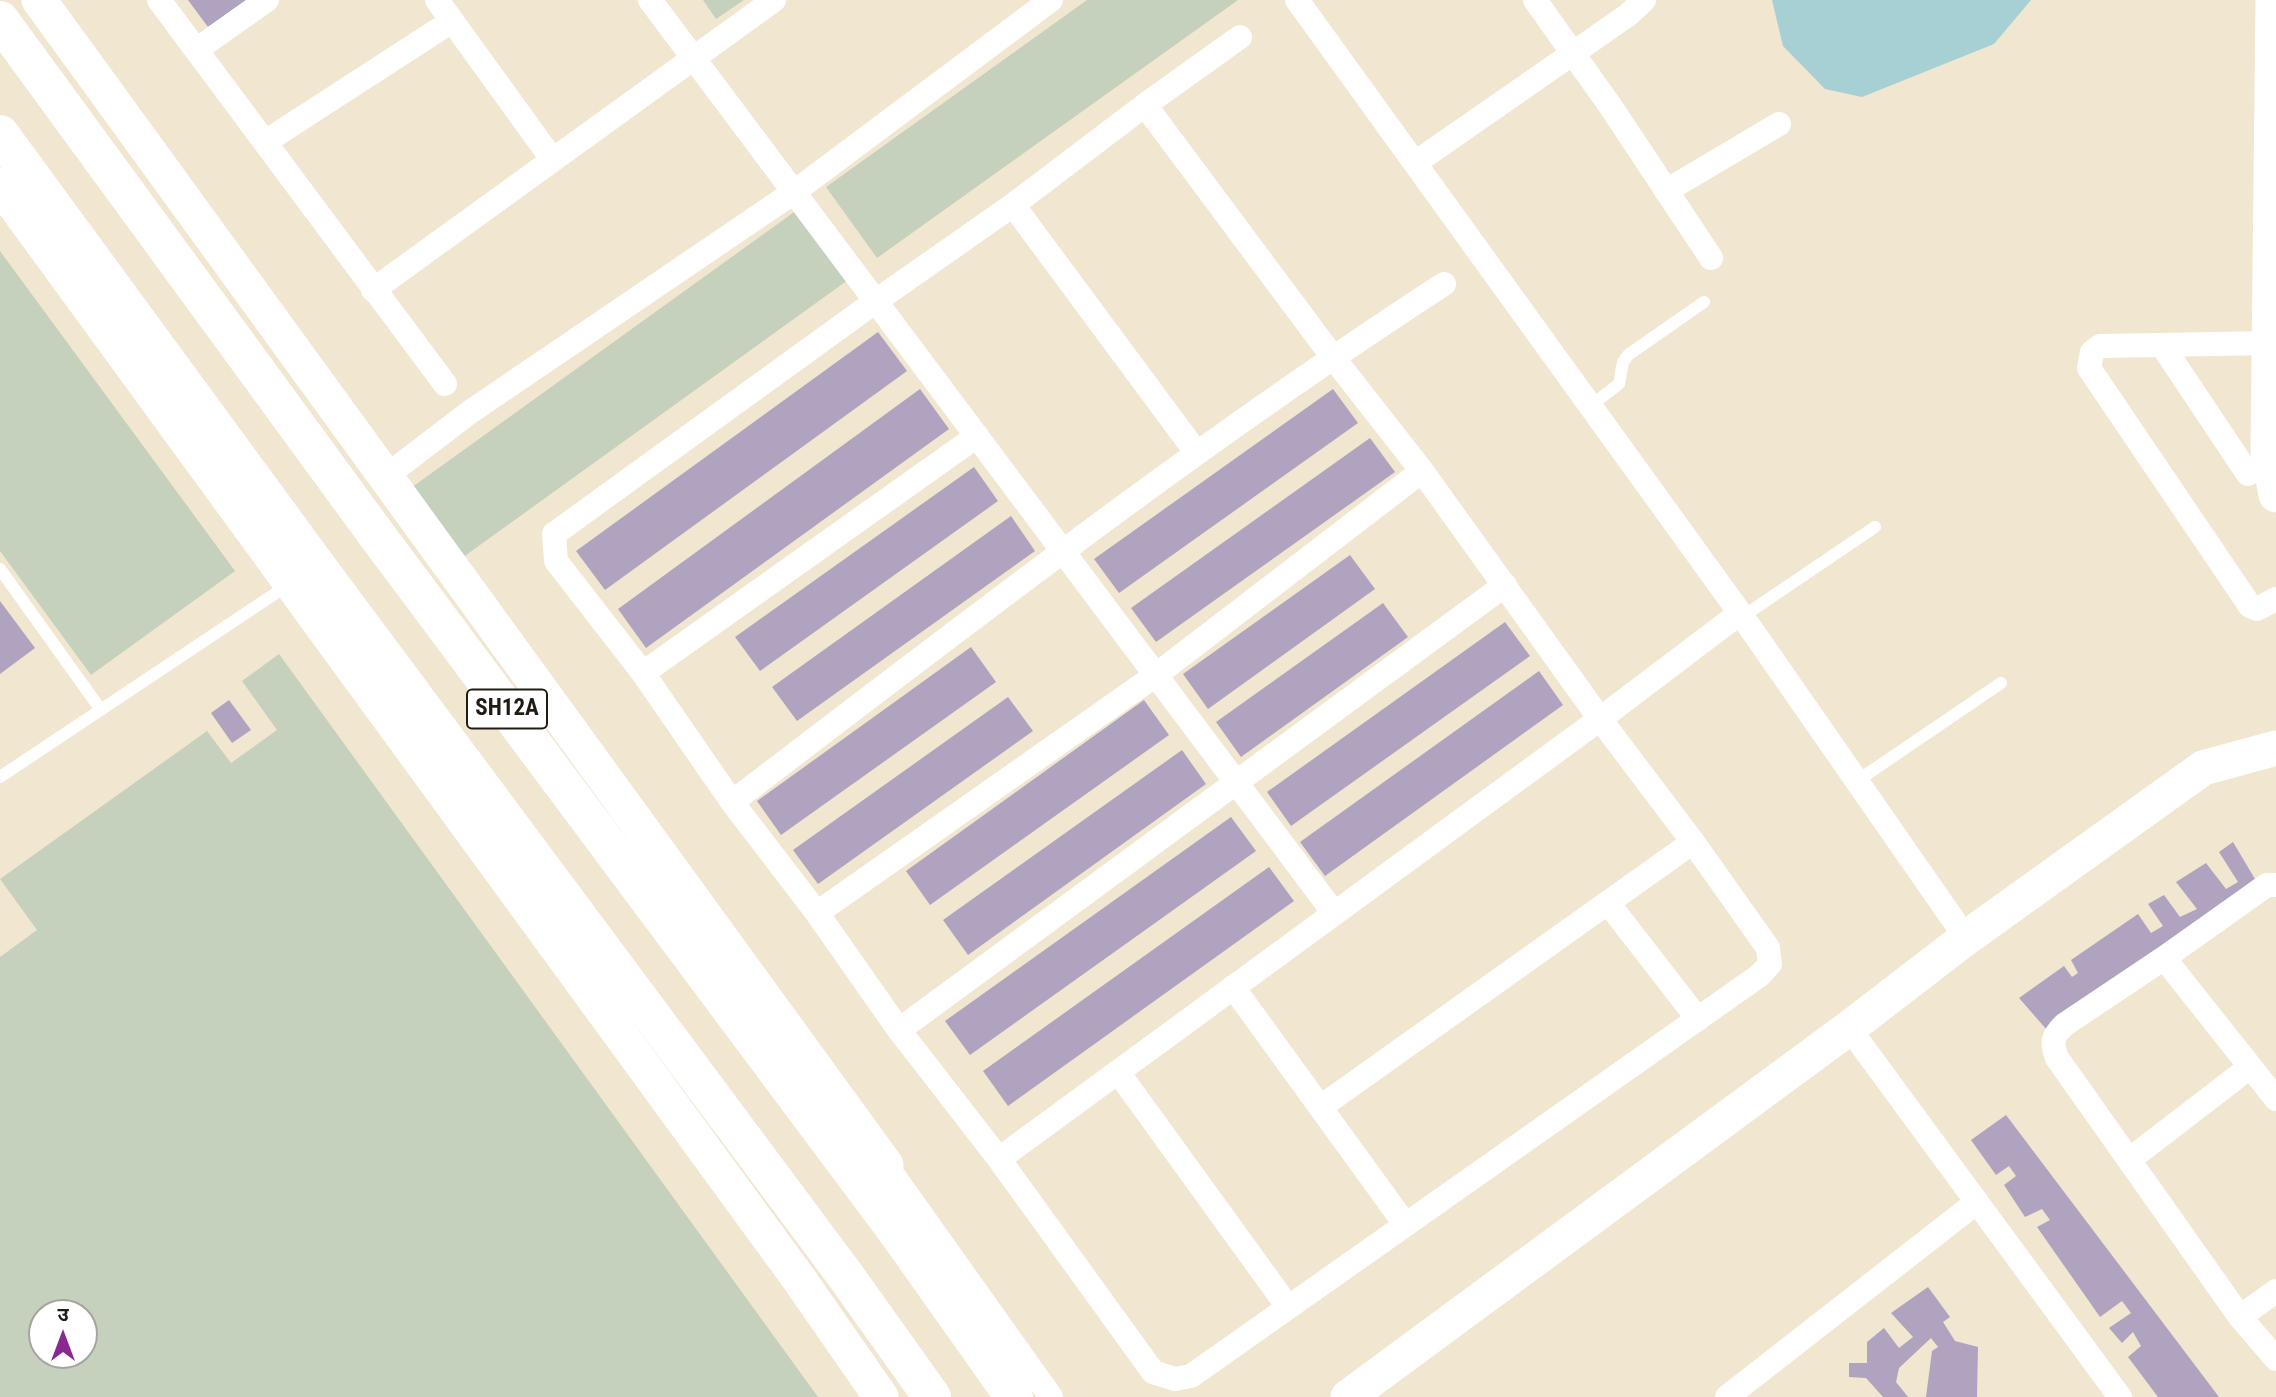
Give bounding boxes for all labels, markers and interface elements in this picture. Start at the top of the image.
road number: SH12A [467,690,547,729]
north arrow [28,1299,98,1369]
text: उ [57,1303,69,1326]

